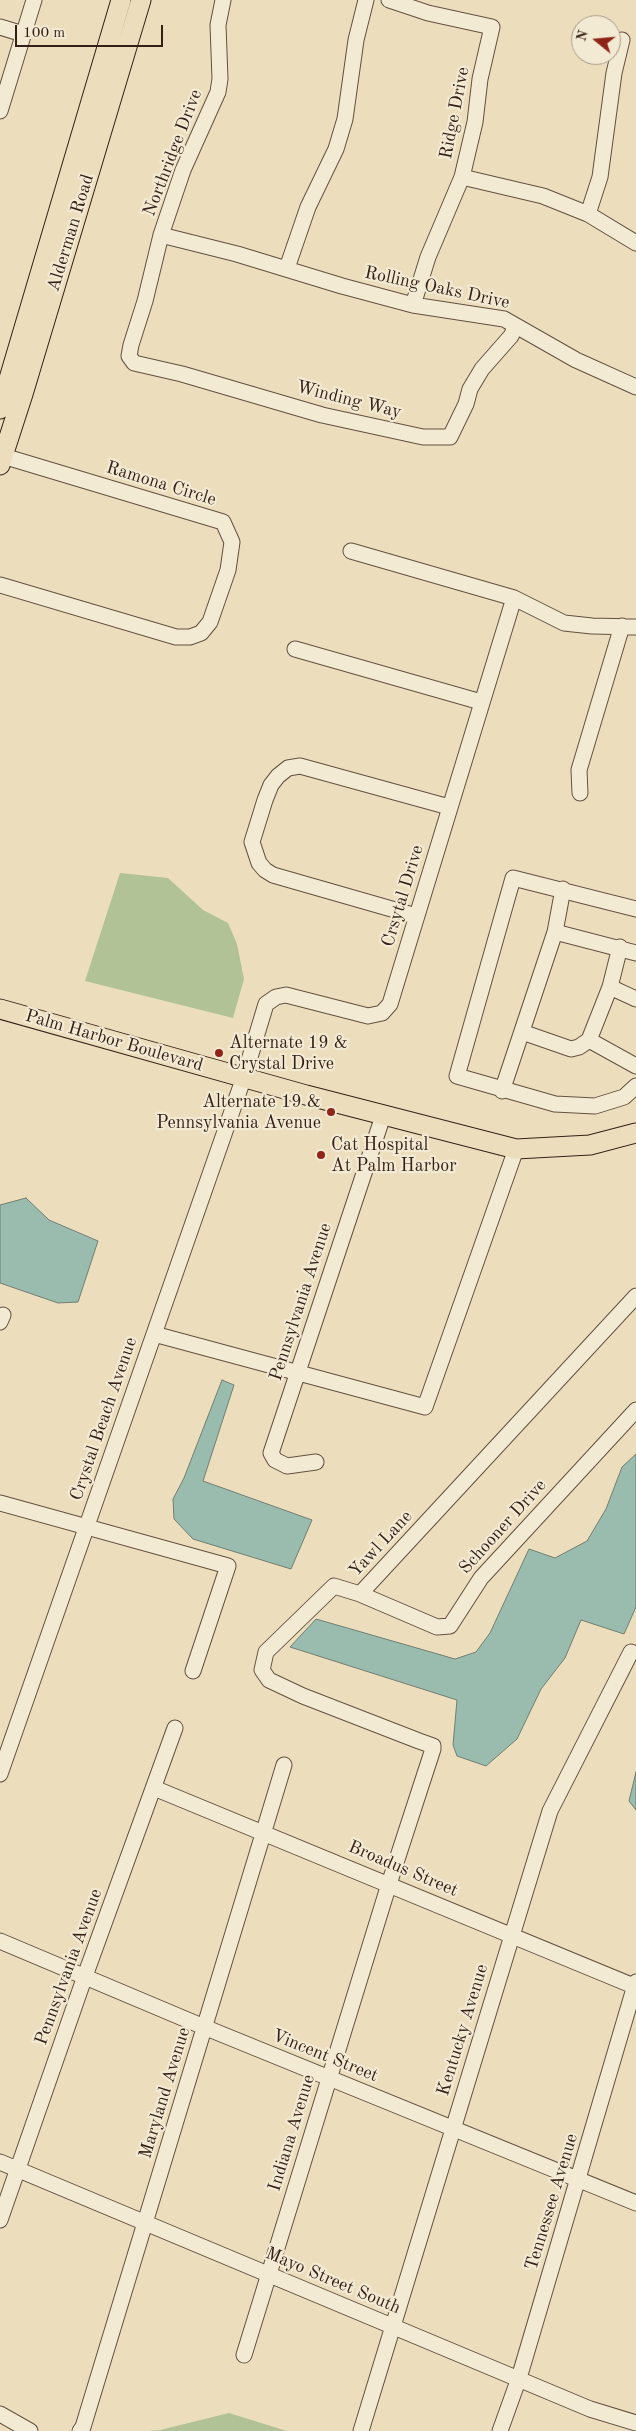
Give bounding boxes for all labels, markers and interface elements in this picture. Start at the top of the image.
scale bar [18,15,165,47]
north arrow [571,15,621,65]
text: 100 m [23,26,65,41]
text: N [574,29,591,43]
street label: Ridge Drive [435,65,475,161]
street label: Northridge Drive [139,86,207,220]
street label: Alderman Road [43,172,99,294]
street label: Rolling Oaks Drive [362,262,512,314]
street label: Winding Way [294,376,404,424]
street label: Ramona Circle [103,457,219,511]
street label: Crsytal Drive [377,843,429,949]
street label: Palm Harbor Boulevard [22,1005,206,1077]
place label: Alternate 19 & Crystal Drive [229,1032,348,1074]
marker: Alternate 19 & Crystal Drive [213,1047,225,1059]
place label: Alternate 19 & Pennsylvania Avenue [156,1091,321,1134]
marker: Alternate 19 & Pennsylvania Avenue [325,1106,337,1118]
place label: Cat Hospital At Palm Harbor [331,1134,457,1176]
marker: Cat Hospital At Palm Harbor [315,1149,327,1161]
street label: Pennsylvania Avenue [265,1220,337,1384]
street label: Crystal Beach Avenue [66,1334,142,1504]
street label: Schooner Drive [455,1475,551,1579]
street label: Yawl Lane [345,1506,417,1582]
street label: Broadus Street [345,1836,461,1902]
street label: Pennsylvania Avenue [31,1886,107,2048]
street label: Kentucky Avenue [433,1962,493,2098]
street label: Maryland Avenue [135,2025,195,2161]
street label: Vincent Street [269,2025,381,2087]
street label: Indiana Avenue [264,2072,320,2194]
street label: Tennessee Avenue [521,2131,583,2273]
street label: Mayo Street South [262,2243,404,2319]

